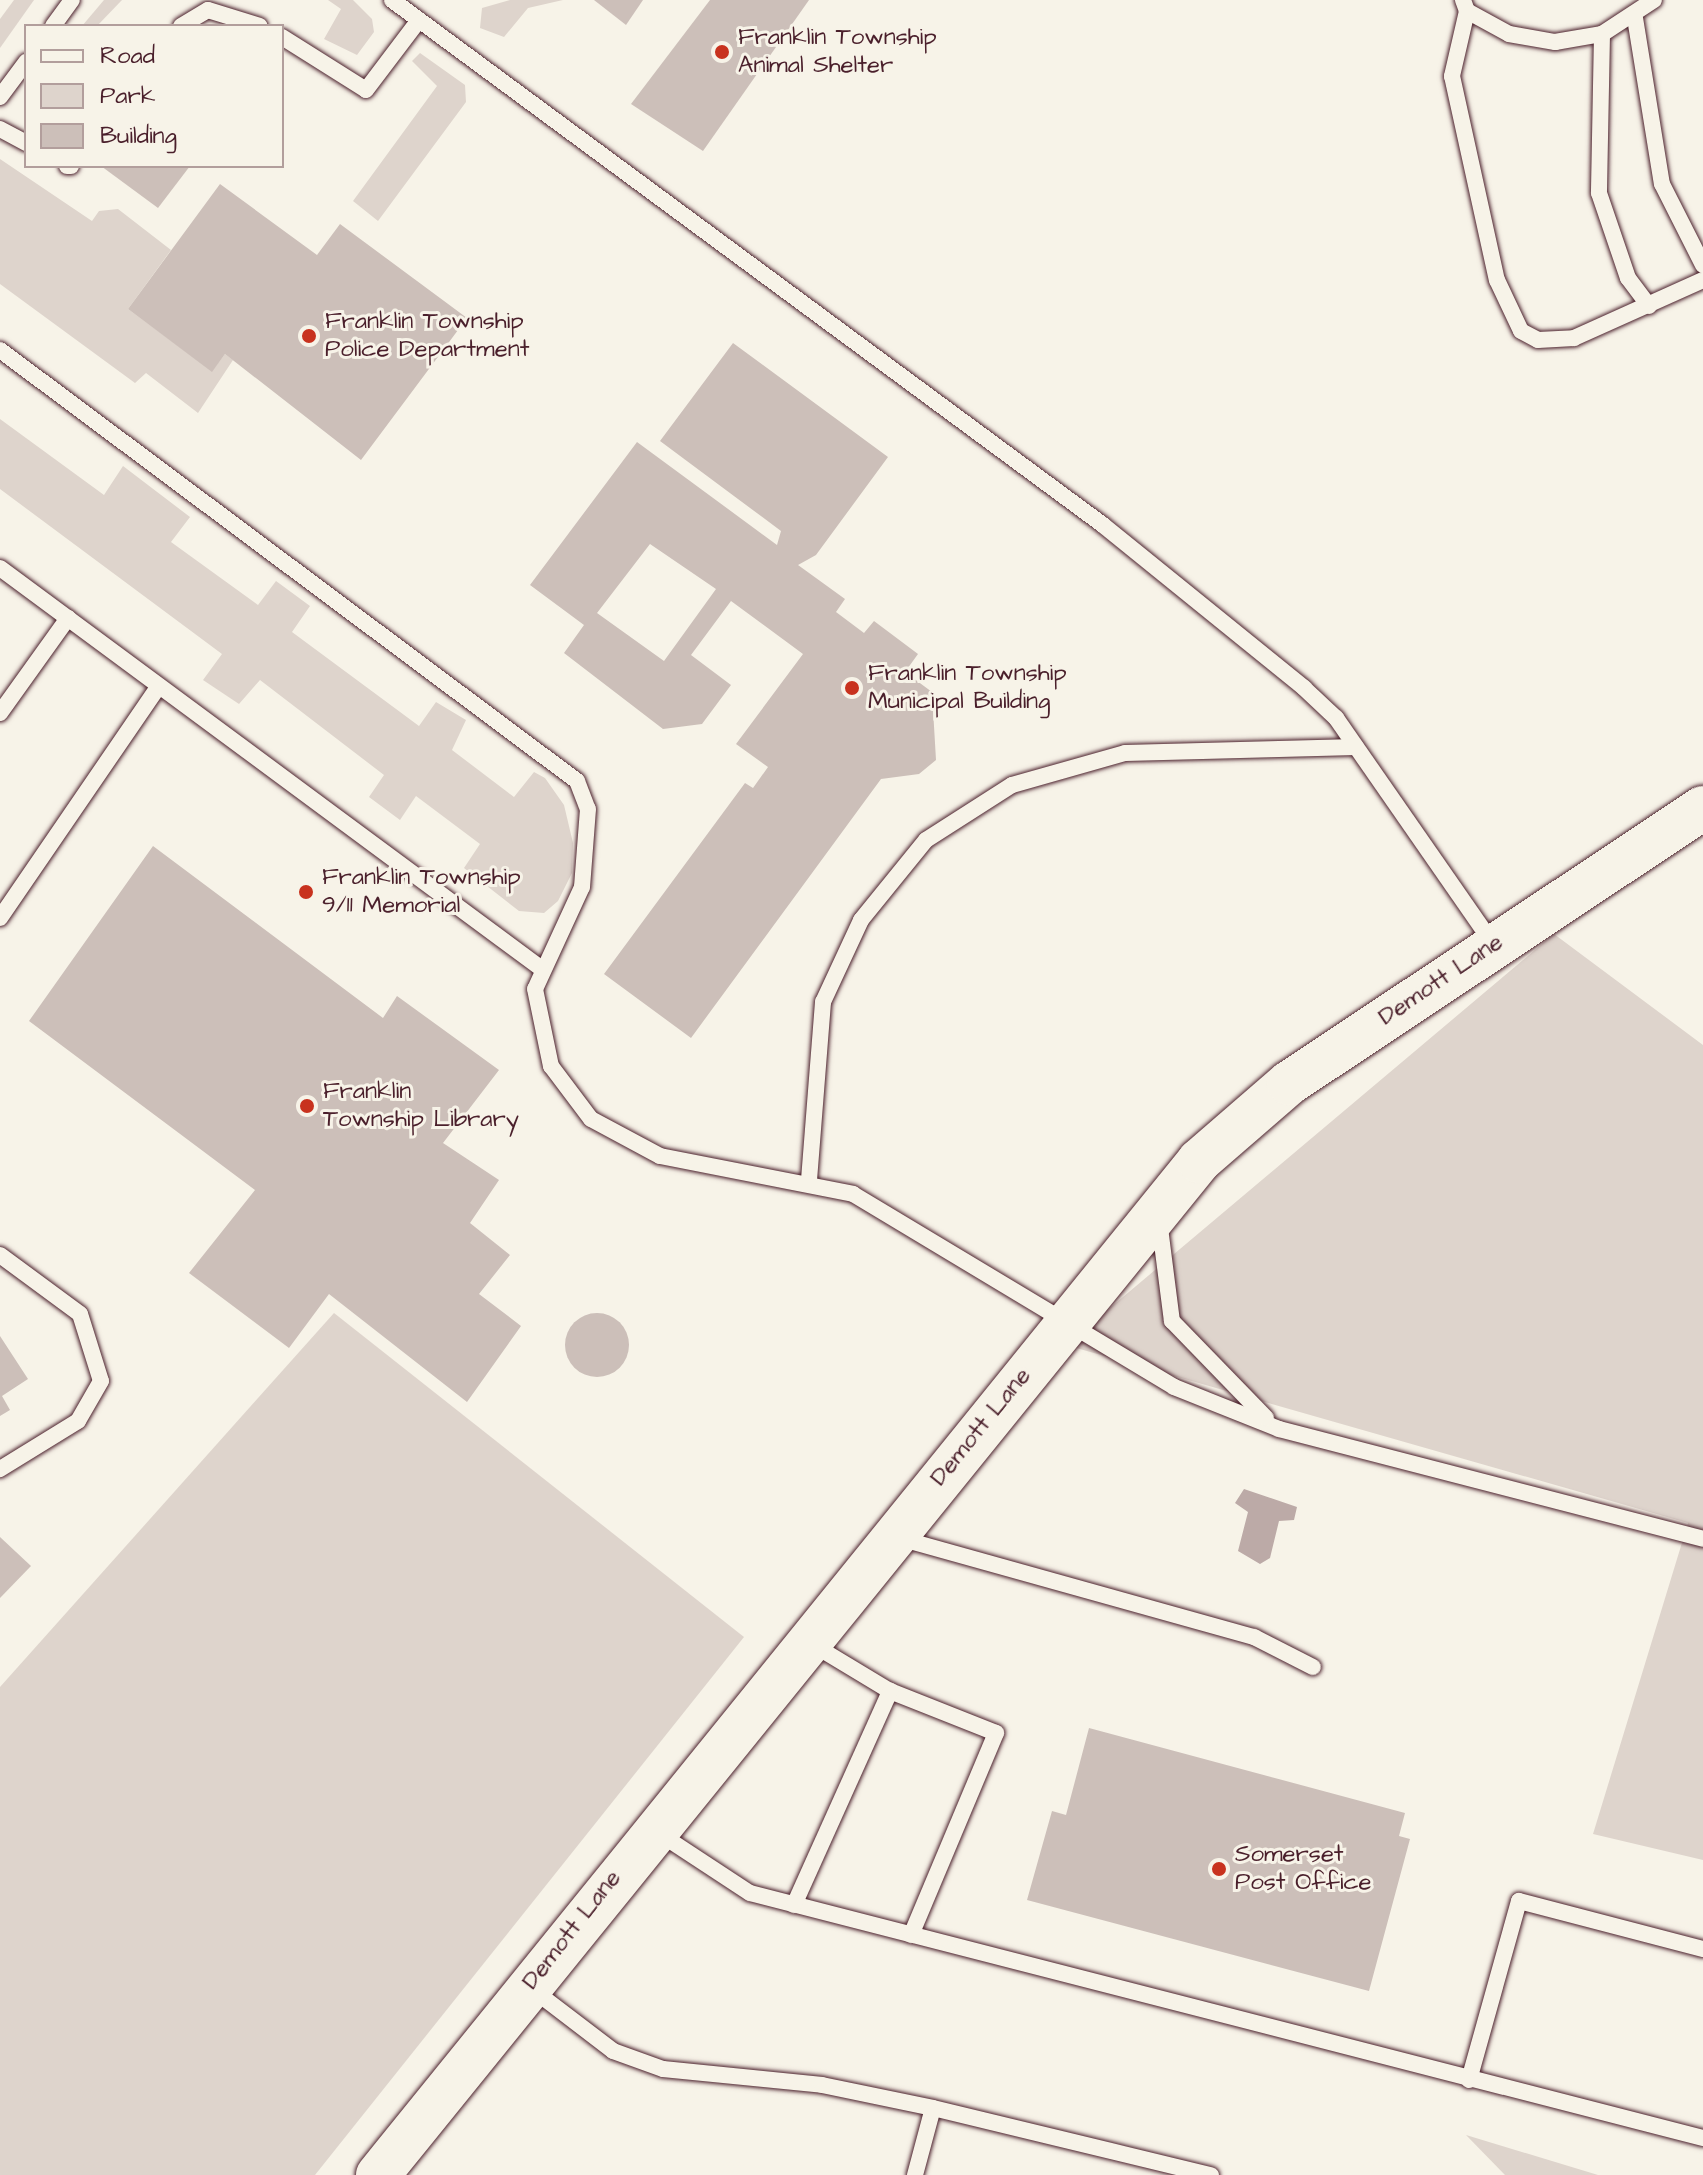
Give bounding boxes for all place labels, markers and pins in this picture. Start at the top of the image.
place label: Franklin Township Animal Shelter [738,24,937,80]
marker: Franklin Township Animal Shelter [713,43,731,61]
place label: Franklin Township Police Department [325,308,529,364]
marker: Franklin Township Police Department [300,327,318,345]
place label: Franklin Township Municipal Building [868,660,1067,716]
marker: Franklin Township Municipal Building [843,679,861,697]
place label: Franklin Township 9/11 Memorial [322,864,521,920]
marker: Franklin Township 9/11 Memorial [297,883,315,901]
place label: Franklin Township Library [323,1078,519,1134]
marker: Franklin Township Library [298,1097,316,1115]
place label: Somerset Post Office [1235,1841,1372,1897]
marker: Somerset Post Office [1210,1860,1228,1878]

